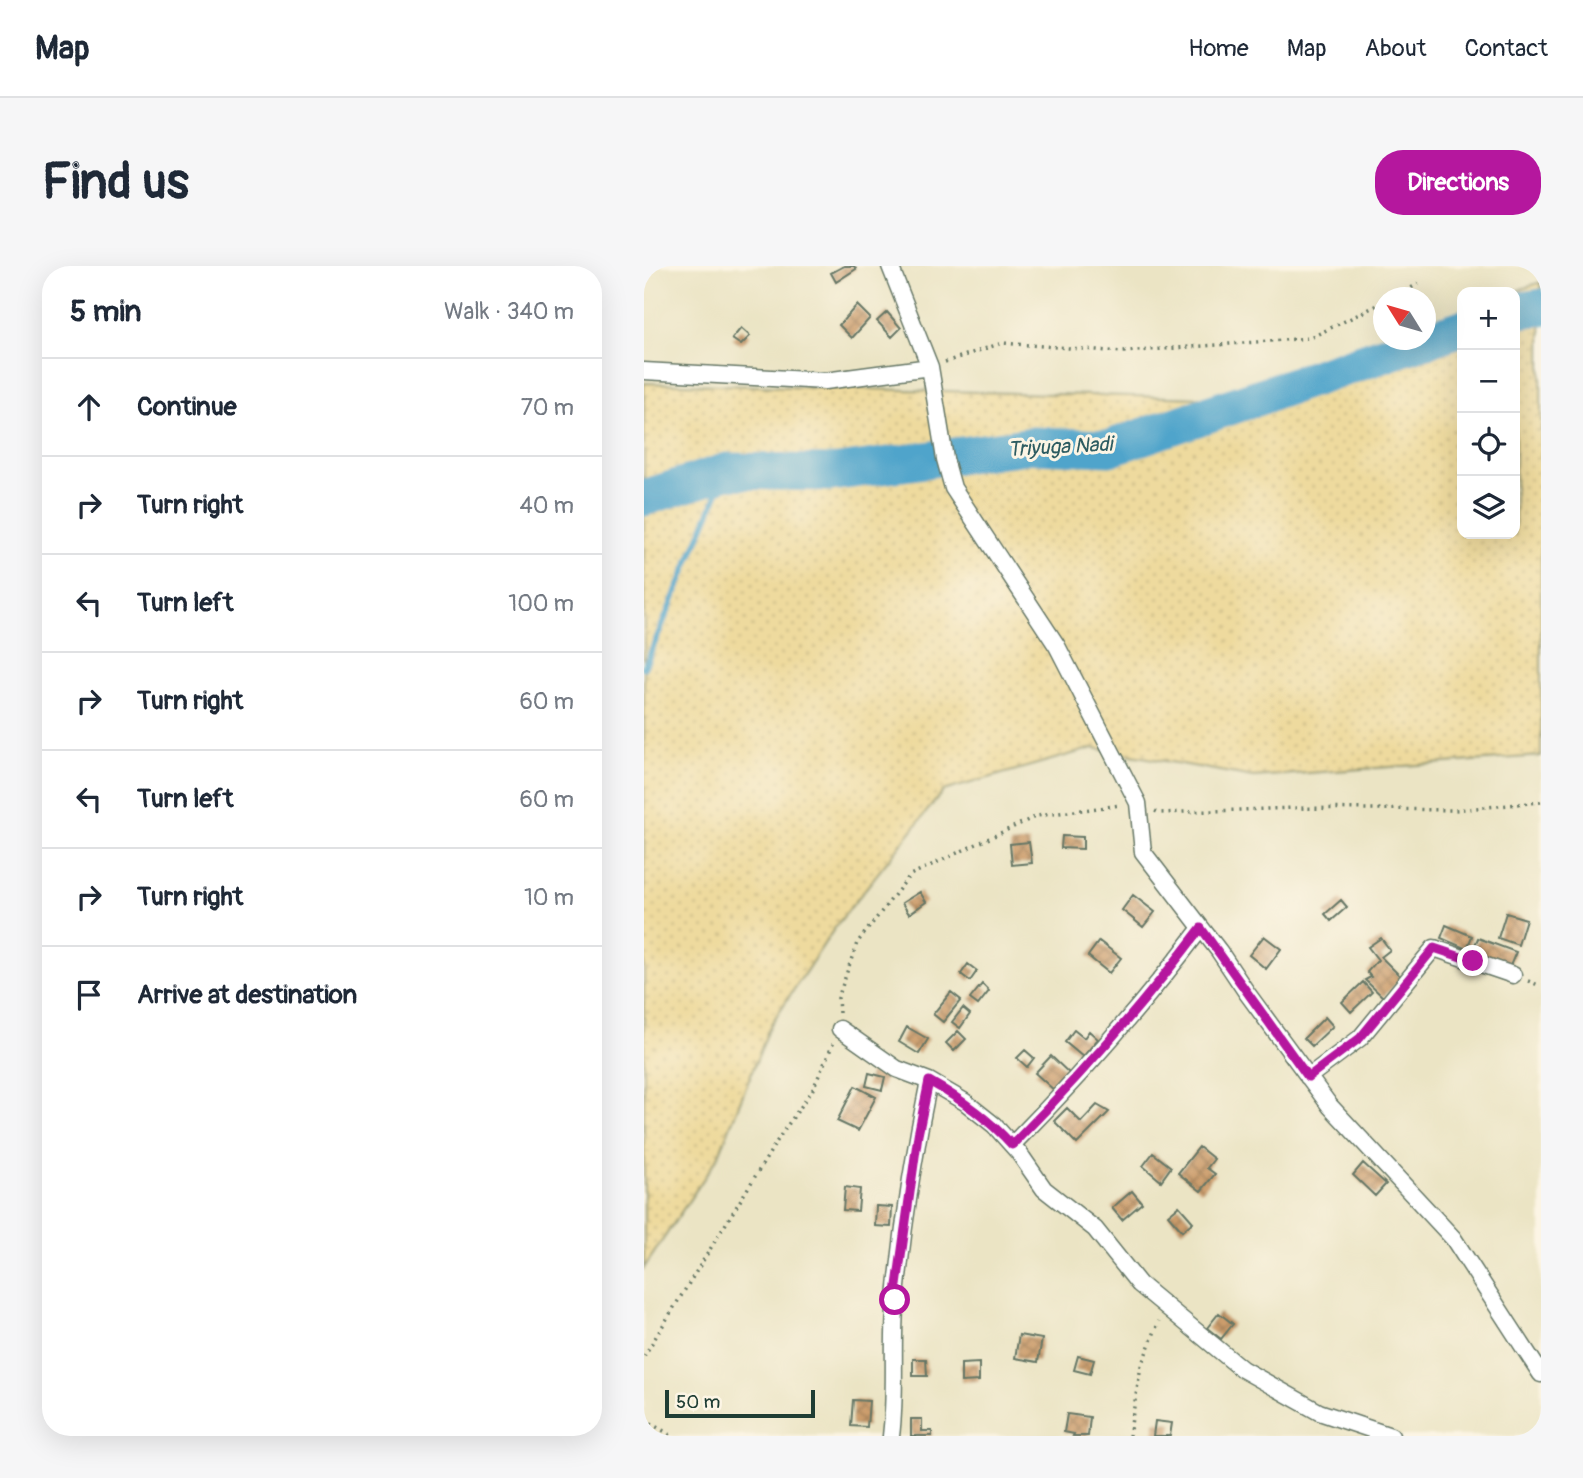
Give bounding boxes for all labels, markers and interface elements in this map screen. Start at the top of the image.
text: Map [35,28,90,69]
text: Home [1188,34,1249,63]
text: Map [1287,34,1327,63]
text: About [1365,34,1427,63]
text: Contact [1465,34,1548,63]
button: Directions [1375,150,1541,215]
text: Find us [42,152,189,213]
north arrow [1373,287,1436,350]
map controls [1457,287,1520,539]
button: + [1457,287,1520,350]
text: 5 min [70,293,141,330]
text: Walk · 340 m [444,297,574,326]
button: − [1457,350,1520,413]
icon: ahead [70,388,108,426]
text: Continue [137,391,237,423]
text: 70 m [521,393,574,422]
button: locate [1457,413,1520,476]
water label: Triyuga Nadi [1007,431,1116,463]
button: layers [1457,476,1520,539]
icon: right [70,486,108,524]
text: Turn right [137,489,243,521]
text: 40 m [520,491,574,520]
icon: left [70,584,108,622]
text: Turn left [137,587,233,619]
text: 100 m [508,589,574,618]
icon: right [70,682,108,720]
text: Turn right [137,685,243,717]
text: 60 m [519,687,574,716]
icon: left [70,780,108,818]
text: Turn left [137,783,233,815]
text: 60 m [519,785,574,814]
icon: right [70,878,108,916]
text: Turn right [137,881,243,913]
text: 10 m [524,883,574,912]
route end [1457,945,1488,976]
icon: arrive [70,976,108,1014]
text: Arrive at destination [137,979,357,1011]
route start [879,1284,910,1315]
scale bar [665,1387,816,1419]
text: 50 m [676,1390,720,1414]

